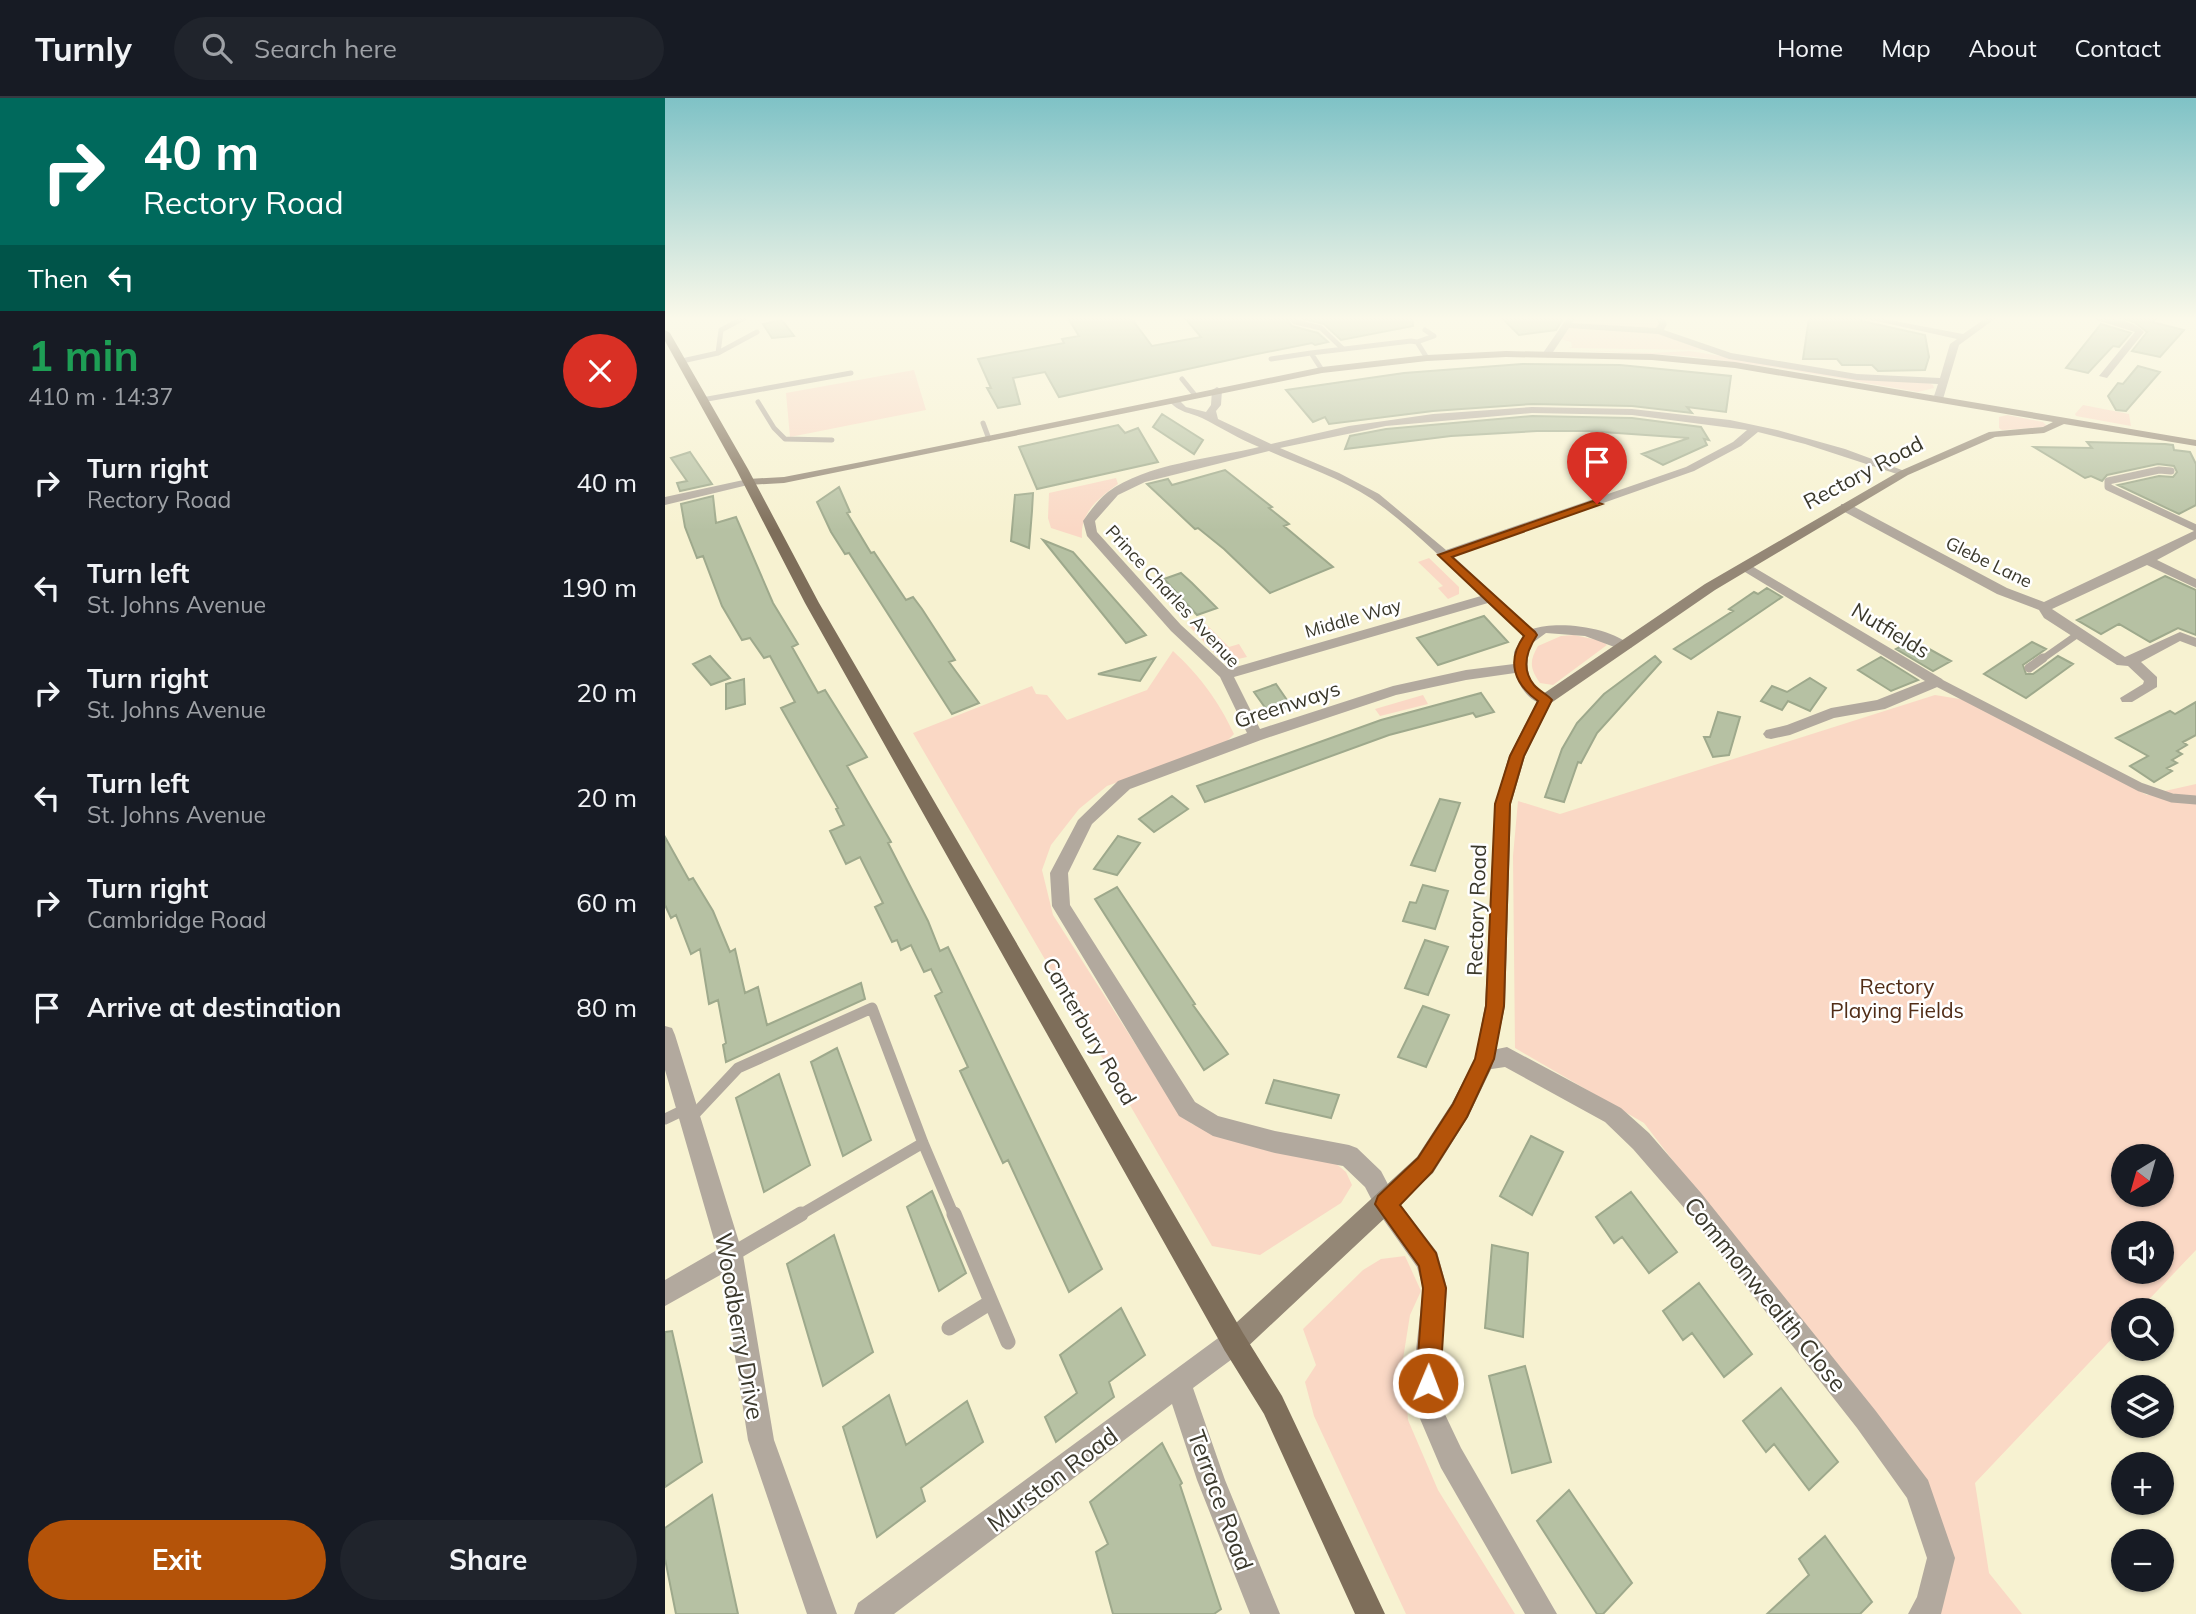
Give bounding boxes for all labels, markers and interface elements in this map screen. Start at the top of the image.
search box [174,17,664,80]
text: Turnly [35,28,132,69]
icon: search [198,29,236,67]
text: Search here [254,32,397,65]
text: Home [1777,33,1843,63]
text: Map [1881,33,1931,63]
text: About [1969,33,2037,63]
text: Contact [2075,33,2161,63]
text: 40 m [143,121,259,182]
icon: right [28,126,119,217]
text: Rectory Road [143,182,344,222]
icon: left [102,259,140,297]
text: Then [28,262,88,295]
text: 1 min [28,329,139,382]
button: close [563,334,637,408]
text: 410 m · 14:37 [28,382,173,411]
street label: Rectory Road [1799,430,1927,514]
pin [1567,432,1627,504]
icon: arrive [1578,443,1616,481]
text: Turn right [87,452,208,485]
icon: right [28,464,66,502]
text: 40 m [576,466,637,499]
text: Rectory Road [87,485,231,514]
street label: Prince Charles Avenue [1101,520,1245,672]
street label: Glebe Lane [1942,531,2036,593]
text: Turn left [87,557,189,590]
icon: left [28,569,66,607]
text: 190 m [561,571,637,604]
text: St. Johns Avenue [87,590,266,619]
street label: Middle Way [1302,593,1404,643]
street label: Nutfields [1847,597,1935,663]
text: Turn right [87,662,208,695]
icon: right [28,674,66,712]
street label: Greenways [1231,675,1343,733]
text: 20 m [576,676,637,709]
text: St. Johns Avenue [87,695,266,724]
text: Turn left [87,767,189,800]
icon: left [28,779,66,817]
text: 20 m [576,781,637,814]
text: St. Johns Avenue [87,800,266,829]
street label: Rectory Road [1461,844,1491,976]
text: Turn right [87,872,208,905]
icon: right [28,884,66,922]
text: 60 m [576,886,637,919]
text: Cambridge Road [87,905,267,934]
street label: Canterbury Road [1037,952,1143,1110]
park label: Rectory Playing Fields [1830,973,1964,1023]
icon: arrive [28,989,66,1027]
text: Arrive at destination [87,991,342,1024]
text: 80 m [576,991,637,1024]
north arrow [2111,1144,2173,1208]
map controls [2111,1144,2174,1592]
street label: Commonwealth Close [1678,1190,1854,1398]
button: sound [2111,1221,2174,1284]
street label: Woodberry Drive [709,1230,771,1422]
button: search [2111,1298,2174,1361]
position arrow [1391,1346,1465,1420]
button: layers [2111,1375,2174,1438]
street label: Murston Road [981,1420,1123,1538]
street label: Terrace Road [1182,1426,1260,1574]
button: + [2111,1452,2174,1515]
button: Exit [28,1520,326,1600]
button: Share [340,1520,637,1600]
button: − [2111,1529,2174,1592]

